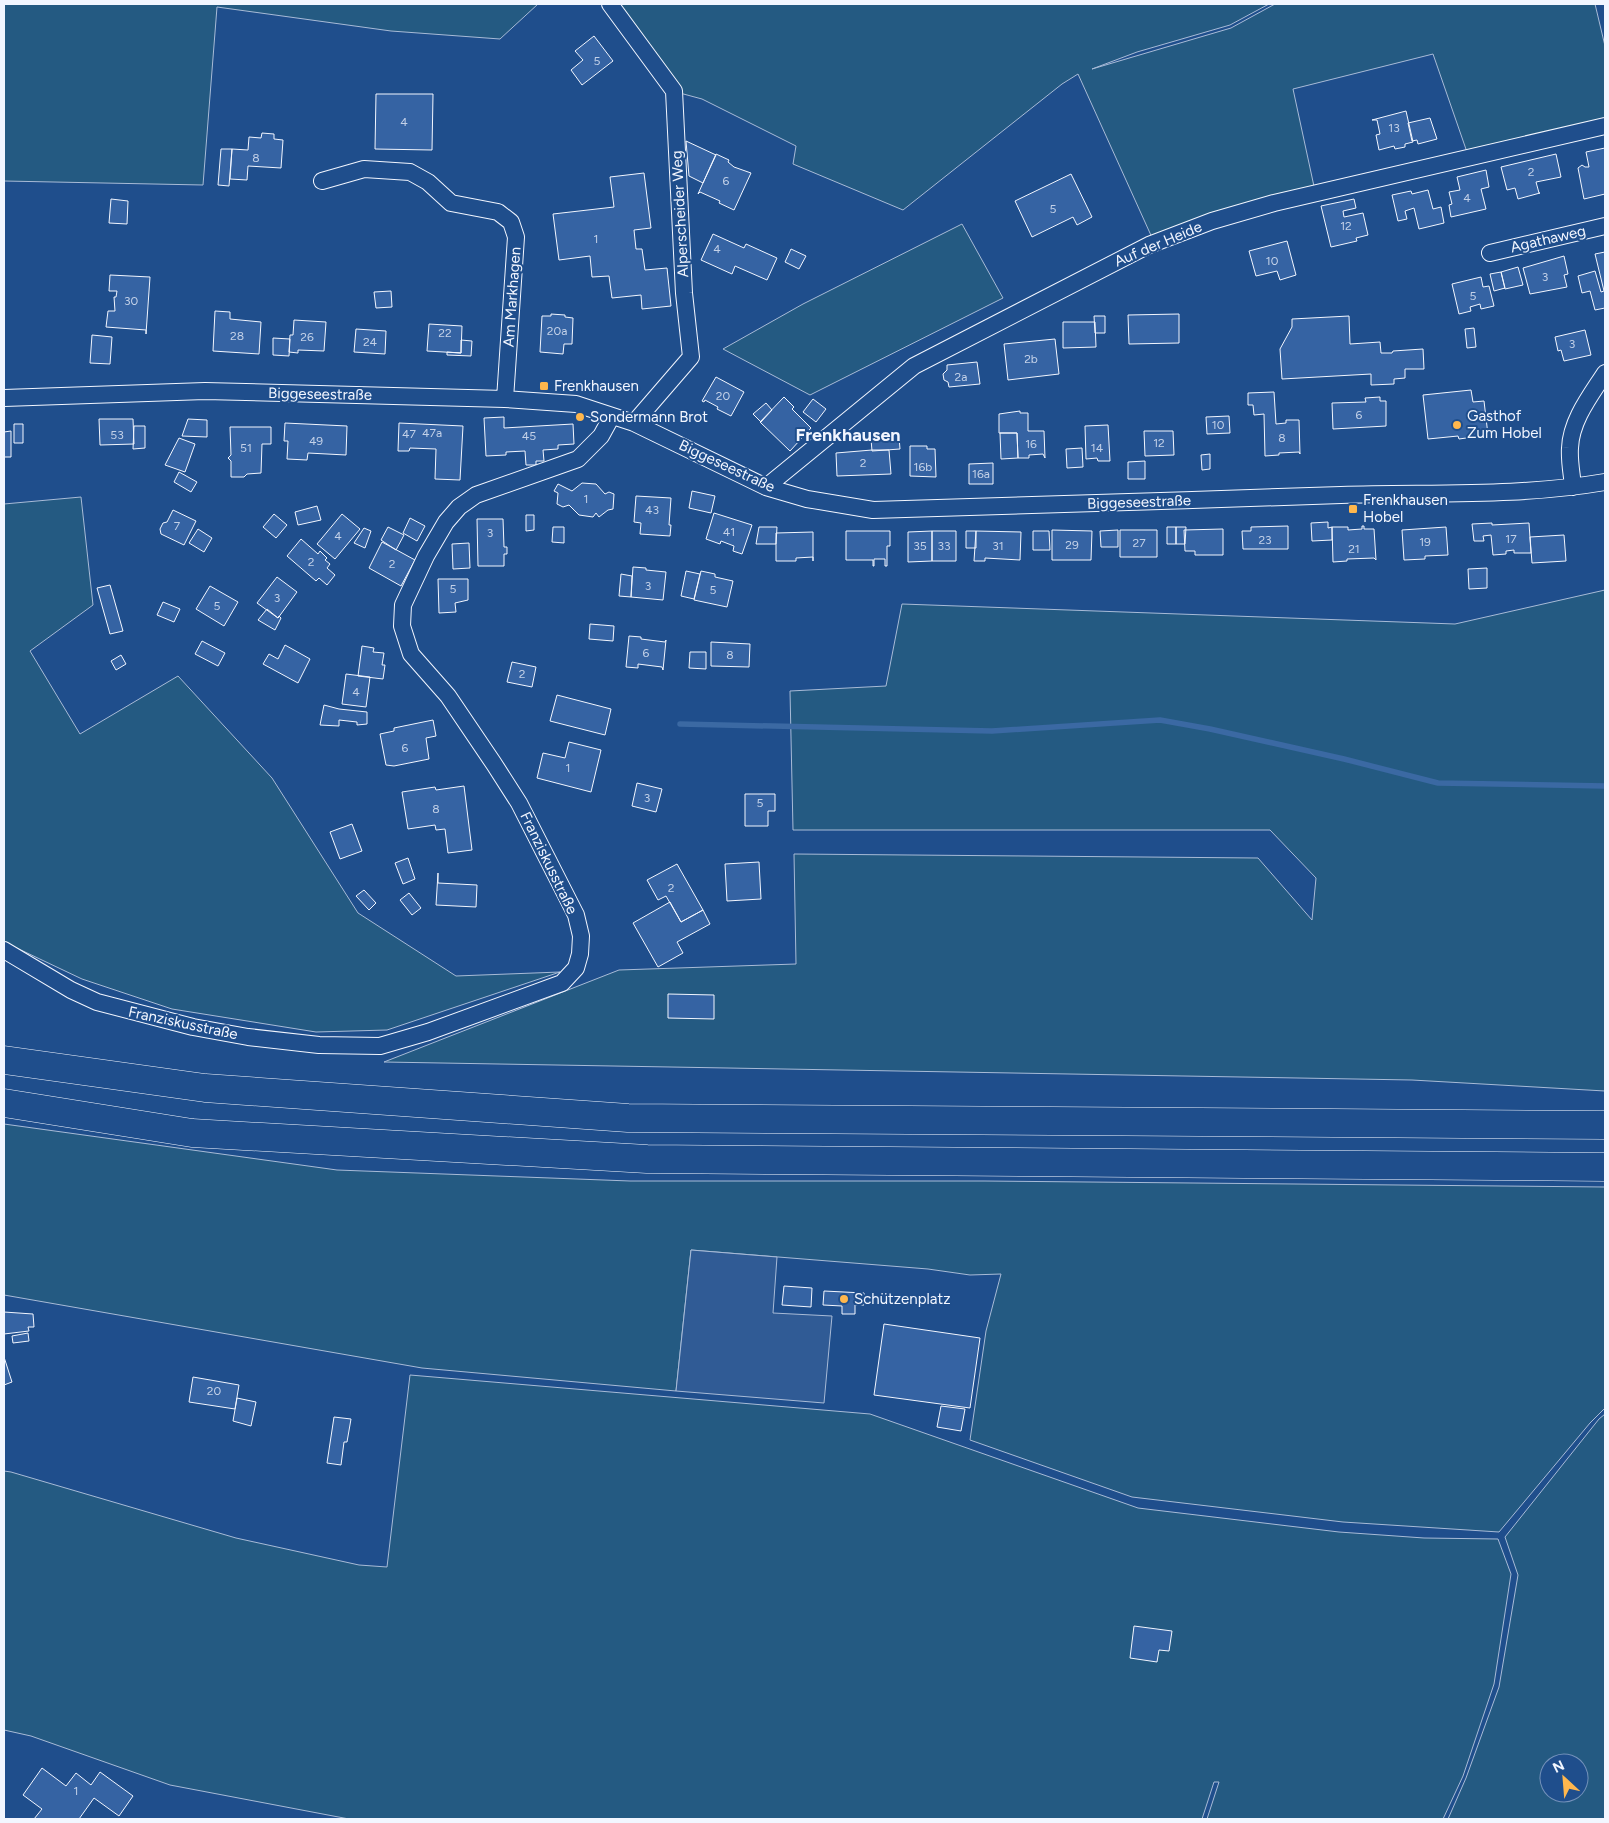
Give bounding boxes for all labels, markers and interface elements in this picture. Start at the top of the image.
house number: 5 [594,54,601,68]
house number: 4 [400,115,408,129]
house number: 13 [1388,121,1400,135]
street label: Alperscheider Weg [668,150,692,278]
house number: 8 [252,151,260,165]
house number: 2 [1528,165,1534,179]
house number: 6 [723,174,730,188]
house number: 4 [1463,191,1471,205]
house number: 5 [1050,202,1057,216]
street label: Auf der Heide [1111,217,1205,271]
house number: 12 [1340,219,1352,233]
street label: Agathaweg [1509,222,1587,256]
house number: 1 [594,232,598,246]
house number: 4 [713,242,721,256]
street label: Am Markhagen [500,246,524,348]
house number: 10 [1266,254,1279,268]
house number: 3 [1542,270,1548,284]
house number: 5 [1470,289,1477,303]
house number: 30 [124,294,138,308]
house number: 20a [547,324,567,338]
house number: 22 [438,326,452,340]
house number: 28 [230,329,244,343]
house number: 26 [300,330,314,344]
house number: 24 [363,335,378,349]
house number: 3 [1569,337,1575,351]
house number: 2b [1024,352,1038,366]
house number: 2a [955,370,967,384]
place label: Frenkhausen [554,377,639,395]
marker: Frenkhausen [538,380,550,392]
street label: Biggeseestraße [268,384,372,404]
house number: 20 [716,389,731,403]
place label: Gasthof Zum Hobel [1467,407,1542,442]
place label: Sondermann Brot [590,408,708,426]
house number: 6 [1356,408,1363,422]
marker: Sondermann Brot [574,411,586,423]
house number: 10 [1212,418,1225,432]
marker: Gasthof Zum Hobel [1451,419,1463,431]
district label: Frenkhausen [795,424,901,446]
house number: 47a [422,426,442,440]
house number: 47 [402,427,416,441]
house number: 53 [110,428,124,442]
house number: 45 [522,429,536,443]
house number: 8 [1278,431,1286,445]
house number: 49 [309,434,323,448]
street label: Biggeseestraße [676,436,778,496]
house number: 12 [1153,436,1165,450]
house number: 16 [1025,437,1037,451]
house number: 51 [240,441,252,455]
house number: 14 [1091,441,1104,455]
house number: 2 [860,456,866,470]
house number: 16b [914,460,932,474]
house number: 16a [972,467,990,481]
street label: Biggeseestraße [1087,491,1191,513]
place label: Frenkhausen Hobel [1363,491,1448,526]
house number: 1 [584,492,588,506]
house number: 43 [645,503,659,517]
marker: Frenkhausen Hobel [1347,503,1359,515]
house number: 7 [174,519,181,533]
house number: 41 [723,525,735,539]
house number: 3 [487,526,493,540]
house number: 4 [334,529,342,543]
house number: 17 [1505,532,1517,546]
house number: 23 [1258,533,1272,547]
house number: 19 [1419,535,1431,549]
house number: 27 [1132,536,1146,550]
house number: 29 [1065,538,1079,552]
house number: 35 [913,539,927,553]
house number: 33 [937,539,951,553]
house number: 31 [992,539,1004,553]
house number: 21 [1348,542,1360,556]
house number: 2 [308,555,314,569]
house number: 2 [389,557,395,571]
house number: 3 [645,579,651,593]
house number: 5 [450,582,457,596]
house number: 5 [710,583,717,597]
house number: 3 [274,591,280,605]
house number: 5 [214,599,221,613]
house number: 6 [643,646,650,660]
house number: 8 [726,648,734,662]
house number: 2 [519,667,525,681]
house number: 4 [352,685,360,699]
house number: 6 [402,741,409,755]
house number: 1 [566,761,570,775]
house number: 3 [644,791,650,805]
house number: 5 [757,796,764,810]
house number: 8 [432,802,440,816]
street label: Franziskusstraße [516,809,582,917]
house number: 2 [668,881,674,895]
street label: Franziskusstraße [127,1003,239,1043]
place label: Schützenplatz [854,1290,951,1308]
marker: Schützenplatz [838,1293,850,1305]
house number: 20 [207,1384,222,1398]
north arrow [1539,1753,1589,1803]
text: N [1550,1757,1567,1777]
house number: 1 [74,1784,78,1798]

